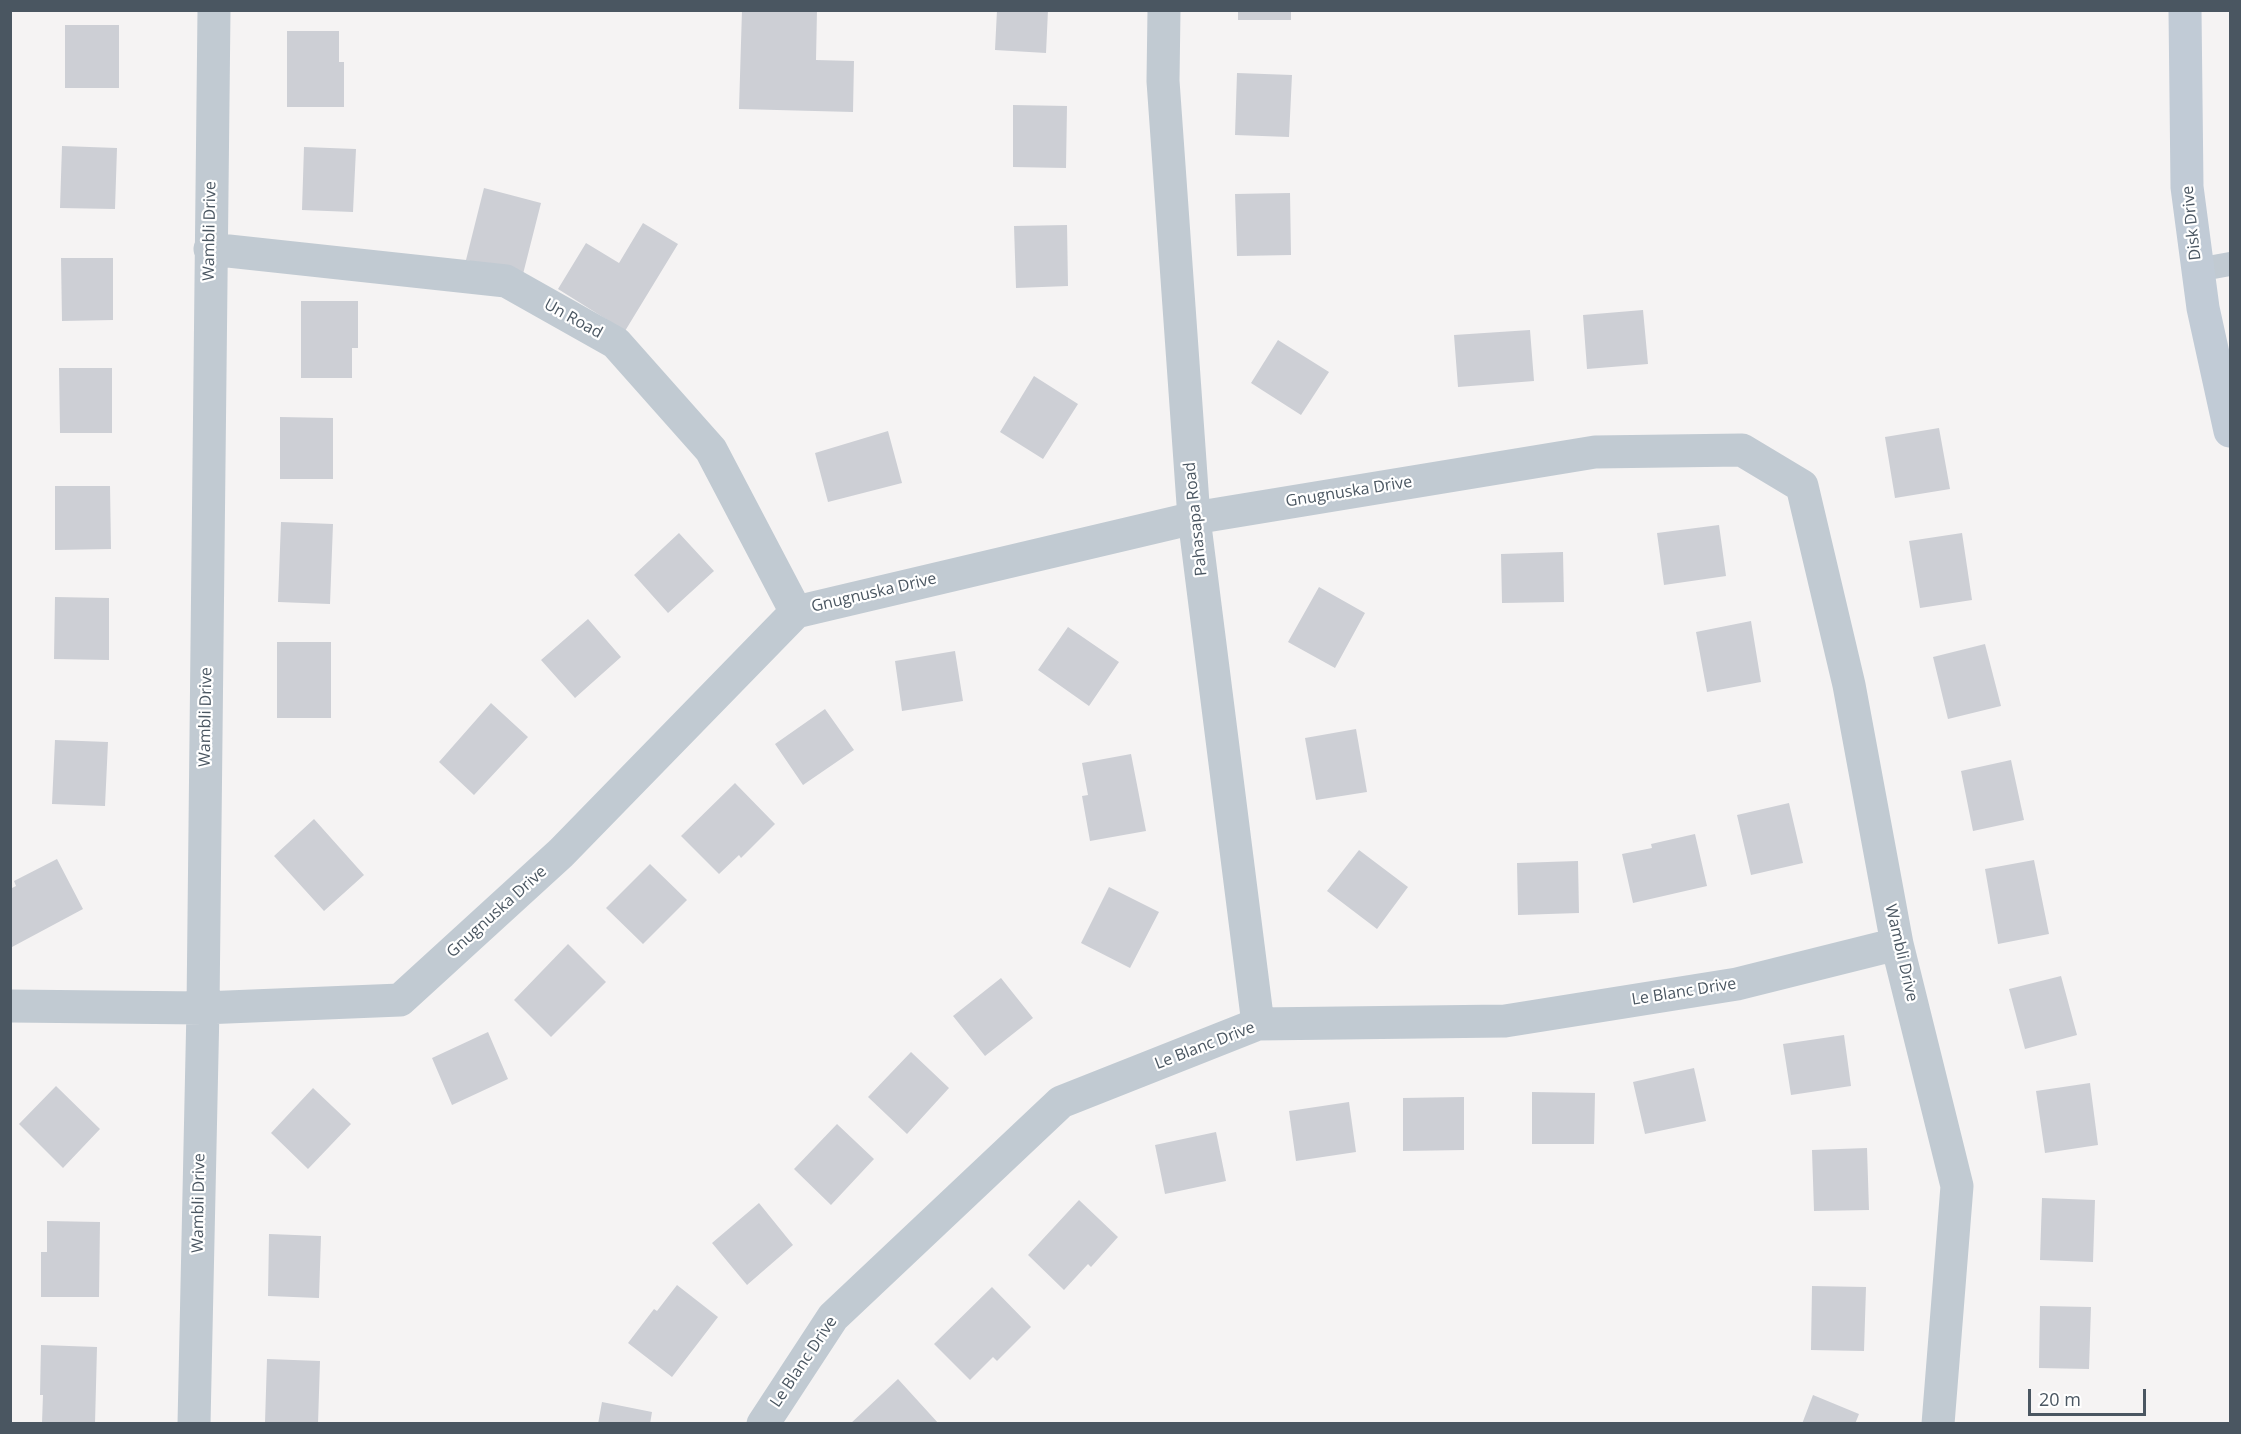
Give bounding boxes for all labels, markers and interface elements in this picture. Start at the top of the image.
street label: Wambli Drive [200,181,220,281]
street label: Disk Drive [2179,185,2205,261]
street label: Un Road [540,295,606,343]
street label: Pahasapa Road [1180,461,1212,577]
street label: Gnugnuska Drive [1284,473,1414,511]
street label: Gnugnuska Drive [810,569,938,617]
street label: Wambli Drive [196,667,216,767]
street label: Gnugnuska Drive [443,862,551,962]
street label: Wambli Drive [1880,902,1922,1004]
street label: Le Blanc Drive [1630,974,1738,1010]
street label: Le Blanc Drive [1152,1018,1258,1074]
street label: Wambli Drive [189,1153,209,1253]
street label: Le Blanc Drive [767,1313,841,1411]
scale bar [2031,1377,2150,1415]
text: 20 m [2039,1387,2081,1411]

